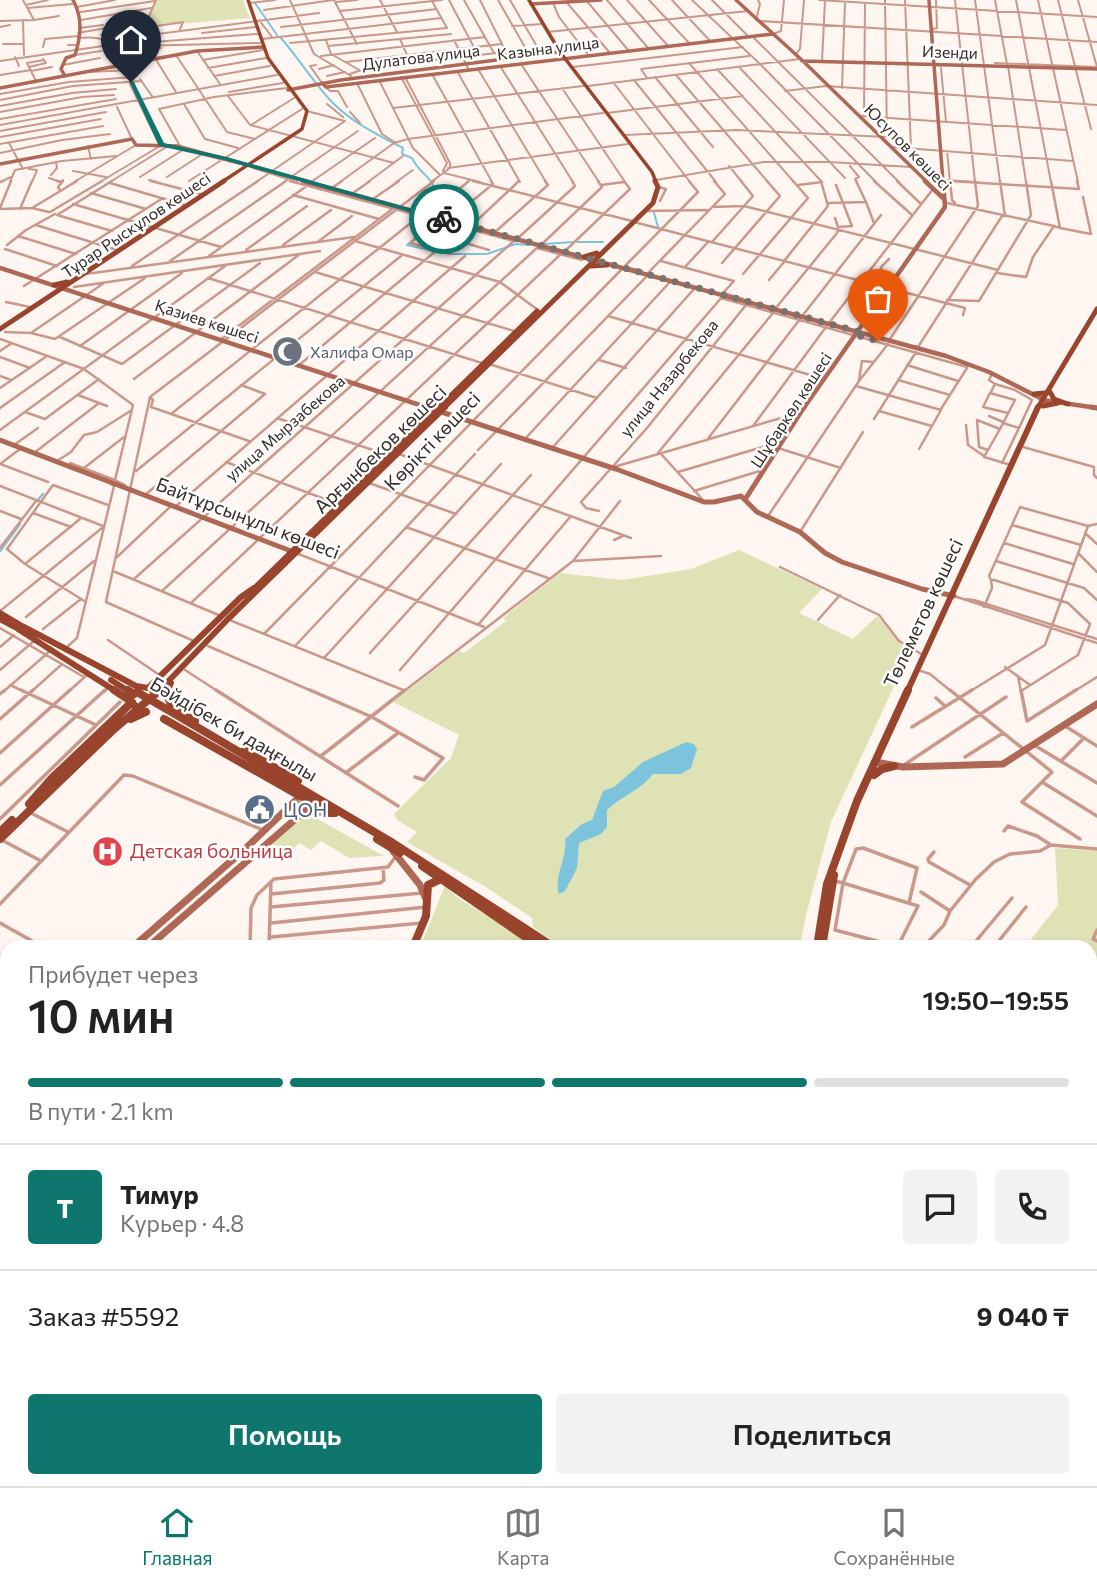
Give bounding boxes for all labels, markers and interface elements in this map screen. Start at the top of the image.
pin [101,10,161,82]
icon: home [112,21,150,59]
street label: Казына улица [496,32,600,63]
street label: Дулатова улица [361,40,481,73]
street label: Изенди [922,41,978,62]
street label: Юсупов көшесі [861,99,956,194]
street label: Тұрар Рыскұлов көшесі [58,168,214,281]
courier [409,184,479,254]
icon: bike [425,200,463,238]
pin [848,269,908,341]
icon: bag [859,280,897,318]
street label: Қазиев көшесі [153,295,261,346]
street label: улица Назарбекова [616,315,722,440]
mosque icon: Халифа Омар [270,335,304,369]
place label: Халифа Омар [310,342,414,361]
street label: Шұбаркөл көшесі [746,348,835,471]
street label: улица Мырзабекова [221,371,348,485]
street label: Арғынбеков көшесі [309,380,450,518]
street label: Көрікті көшесі [379,387,484,495]
street label: Байтұрсынұлы көшесі [153,472,343,563]
street label: Төлеметов көшесі [878,535,967,691]
street label: Бәйдібек би даңғылы [147,671,322,786]
public building icon: ЦОН [243,793,277,827]
place label: ЦОН [283,798,327,821]
hospital icon: Детская больница [90,834,124,868]
place label: Детская больница [130,839,293,862]
text: Прибудет через [28,960,198,988]
text: 19:50–19:55 [923,984,1069,1015]
text: 10 мин [28,986,174,1042]
text: В пути · 2.1 km [28,1097,174,1125]
button: chat [903,1170,977,1244]
button: phone [995,1170,1069,1244]
text: Тимур [120,1178,199,1209]
text: Т [57,1192,73,1223]
text: Курьер · 4.8 [120,1209,244,1237]
text: Заказ #5592 [28,1300,179,1331]
text: 9 040 ₸ [977,1300,1069,1331]
button: Помощь [28,1394,542,1474]
button: Поделиться [556,1394,1069,1474]
tab: Главная [142,1504,213,1569]
tab: Карта [497,1504,549,1569]
tab: Сохранённые [834,1504,955,1569]

